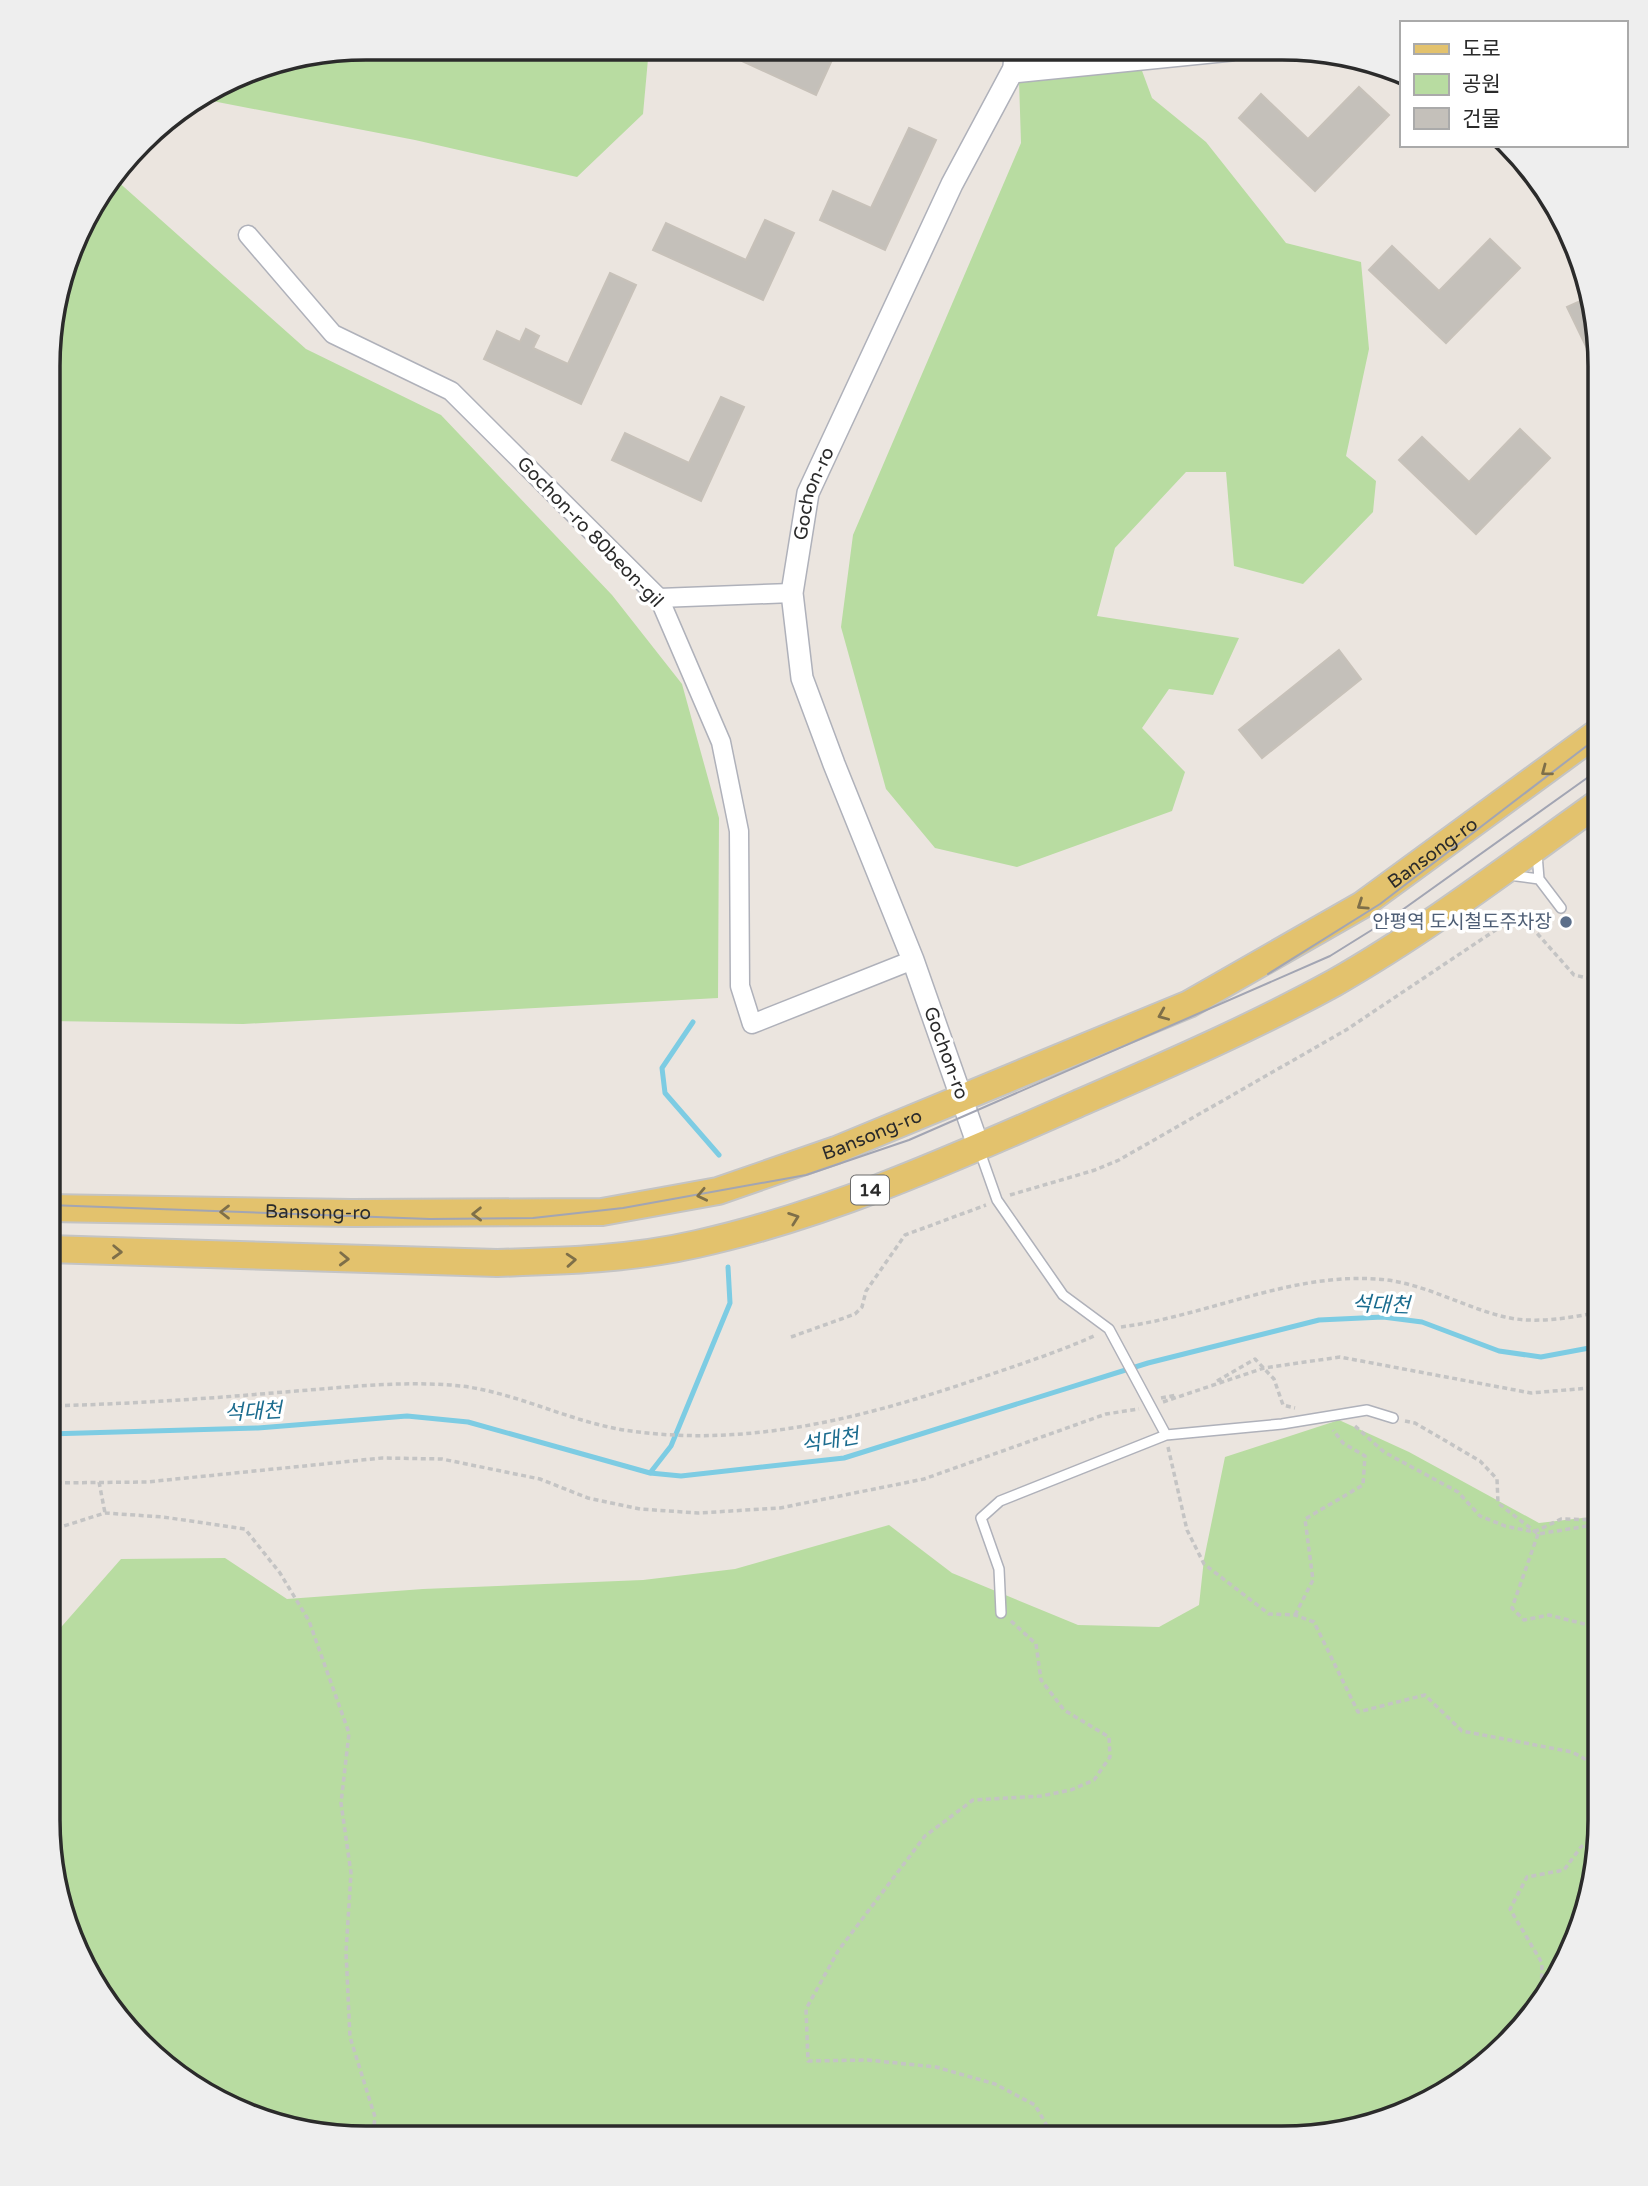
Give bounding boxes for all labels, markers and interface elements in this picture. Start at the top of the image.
legend [1400,21,1627,147]
text: 도로 [1462,37,1501,62]
text: 공원 [1462,72,1501,97]
text: 건물 [1462,107,1501,132]
street label: Gochon-ro [790,444,839,542]
street label: Gochon-ro 80beon-gil [512,452,668,612]
one-way arrow [1541,763,1554,775]
street label: Bansong-ro [1384,813,1482,893]
one-way arrow [1357,896,1370,909]
place label: 안평역 도시철도주차장 [1372,911,1552,933]
marker: 안평역 도시철도주차장 [1558,914,1574,930]
street label: Gochon-ro [919,1004,973,1102]
one-way arrow [1158,1007,1171,1021]
street label: Bansong-ro [819,1105,925,1165]
road number: 14 [851,1176,889,1204]
one-way arrow [696,1186,708,1201]
street label: Bansong-ro [265,1201,371,1224]
one-way arrow [219,1204,229,1220]
one-way arrow [471,1206,481,1222]
one-way arrow [788,1213,800,1227]
one-way arrow [111,1244,122,1259]
one-way arrow [339,1251,350,1267]
one-way arrow [566,1253,577,1268]
water label: 석대천 [1352,1291,1413,1319]
water label: 석대천 [223,1398,285,1426]
water label: 석대천 [799,1423,863,1458]

